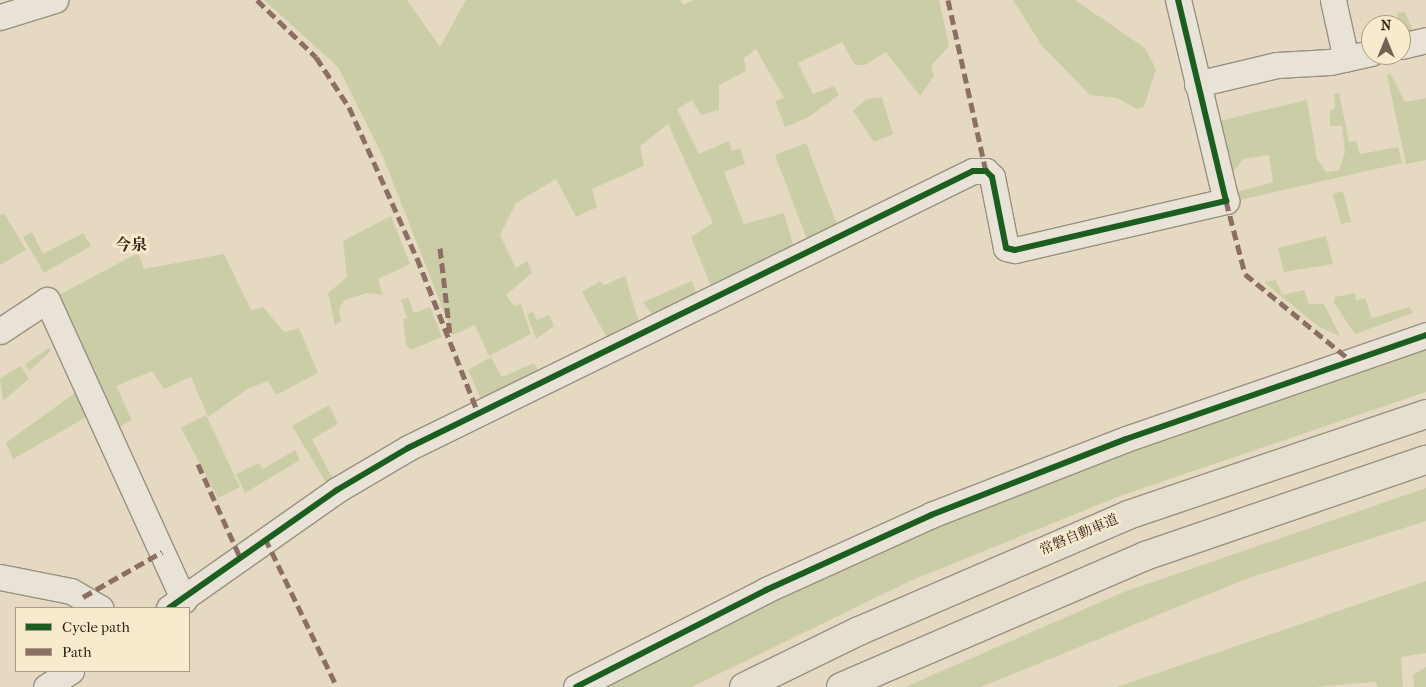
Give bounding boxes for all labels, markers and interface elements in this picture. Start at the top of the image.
north arrow [1361,15,1411,65]
text: N [1381,17,1391,34]
district label: 今泉 [115,235,147,255]
street label: 常磐自動車道 [1037,511,1121,559]
legend [15,607,190,672]
text: Cycle path [62,618,130,636]
text: Path [62,643,92,661]

